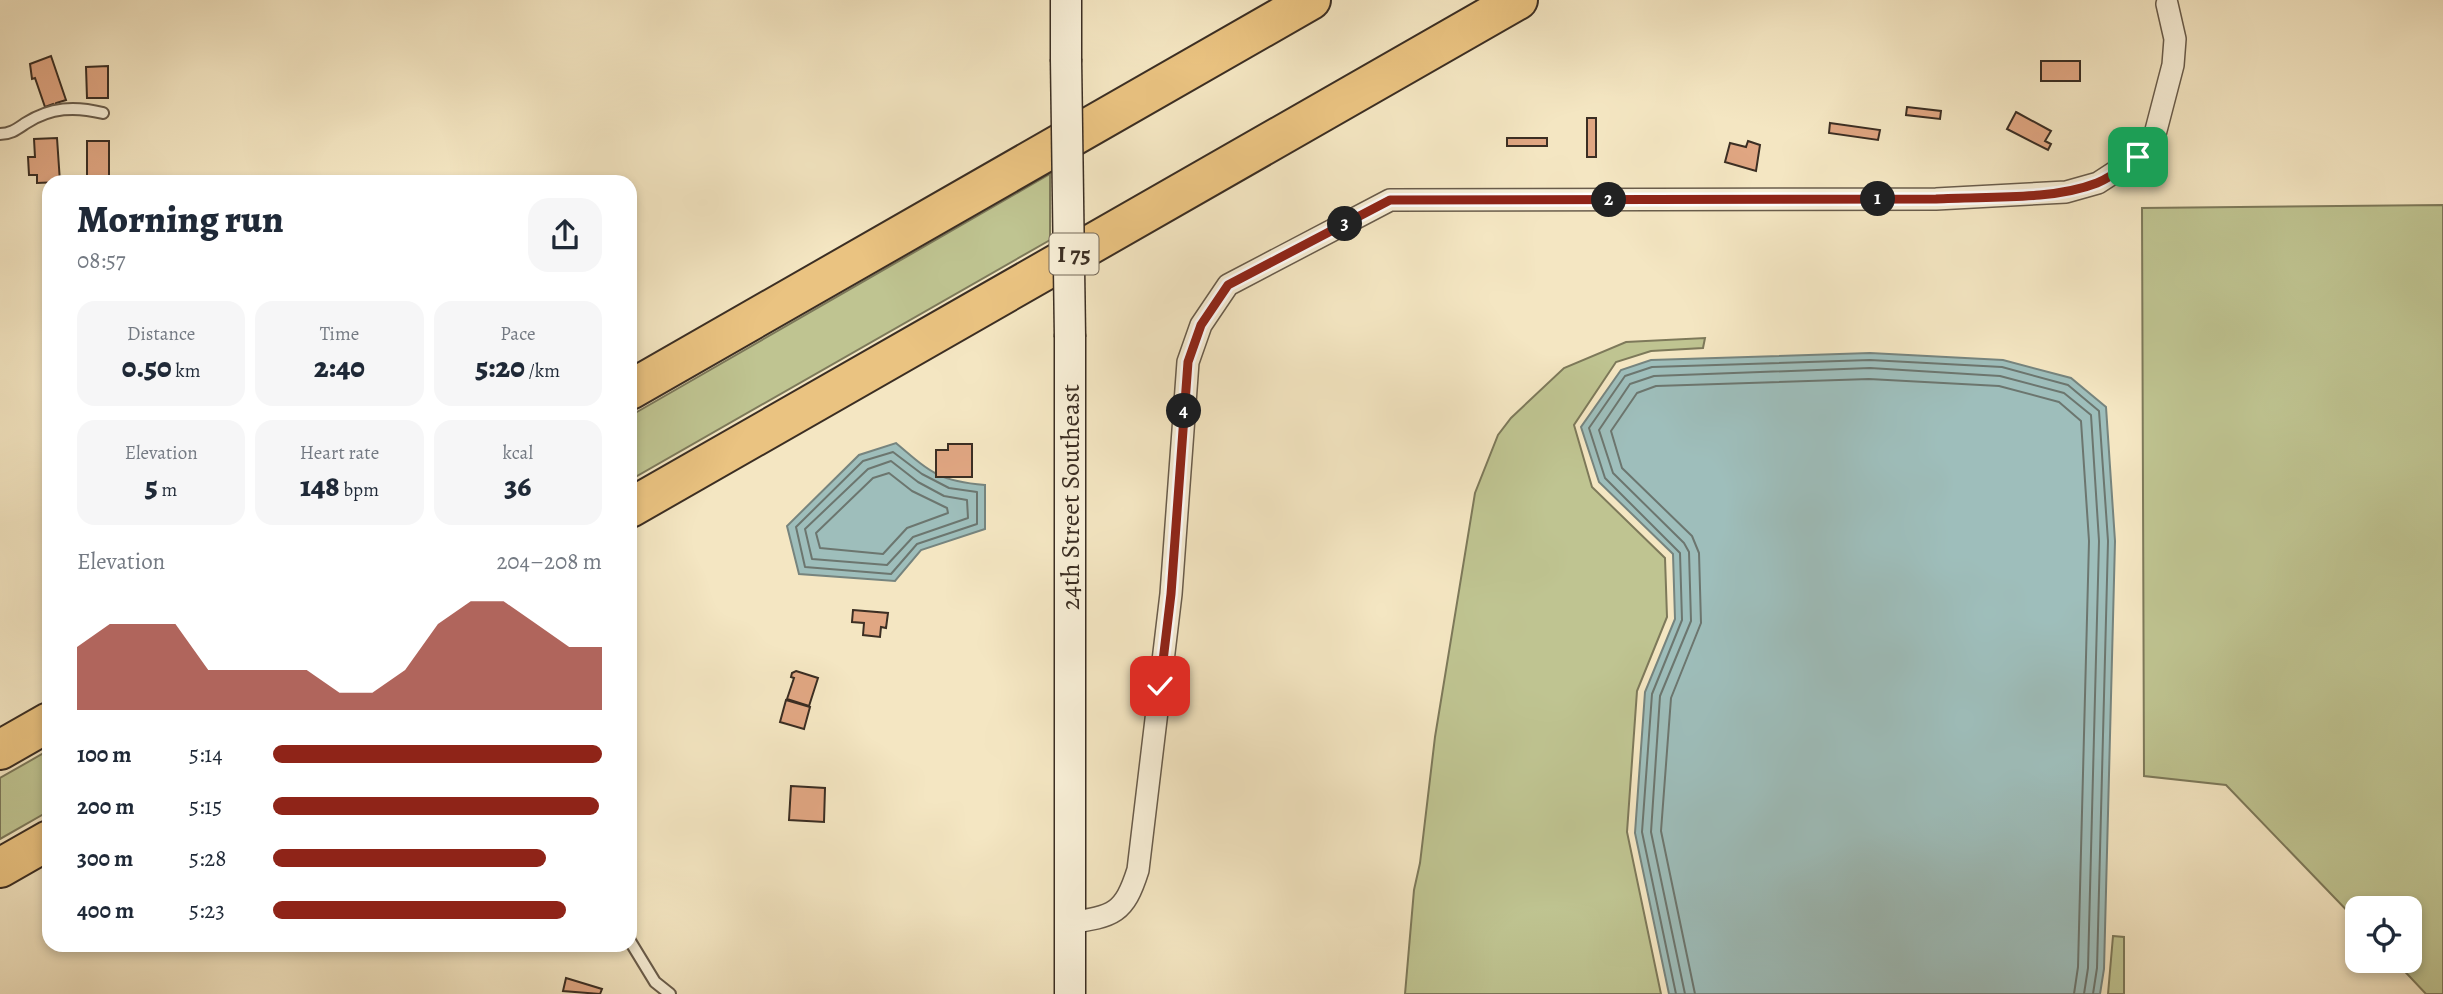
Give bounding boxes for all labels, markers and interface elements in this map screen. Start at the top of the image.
pin [2108,127,2168,187]
icon: arrive [2119,138,2157,176]
pin: 2 [1592,182,1626,218]
pin: 1 [1860,182,1896,216]
text: 1 [1874,185,1881,211]
text: 2 [1604,186,1613,212]
text: Morning run [77,193,284,245]
button: share [528,198,602,272]
pin: 3 [1328,206,1362,242]
text: 3 [1340,210,1349,236]
road number: I 75 [1050,233,1098,274]
text: 08:57 [77,245,125,276]
text: Distance [127,321,195,347]
text: Time [320,321,359,347]
text: Pace [500,321,535,347]
text: 0.50 [122,347,172,387]
text: 2:40 [314,347,365,387]
text: 5:20 [476,347,525,387]
text: km [172,358,201,384]
text: /km [525,358,560,384]
street label: 24th Street Southeast [1053,383,1088,610]
pin: 4 [1166,394,1202,428]
text: 4 [1179,397,1188,423]
text: Elevation [125,440,198,466]
text: Heart rate [300,440,379,466]
text: kcal [503,440,533,466]
text: 5 [145,466,158,506]
text: 148 [300,466,340,506]
text: 36 [504,466,531,506]
text: m [158,477,177,503]
text: bpm [340,477,379,503]
text: Elevation [77,546,165,577]
text: 204–208 m [496,546,602,577]
pin [1130,656,1190,716]
icon: check [1141,667,1179,705]
text: 100 m [77,739,132,770]
text: 5:14 [189,739,223,770]
text: 200 m [77,791,135,822]
text: 5:15 [189,791,222,822]
text: 300 m [77,843,133,874]
text: 5:28 [189,843,226,874]
text: 400 m [77,895,134,926]
text: 5:23 [189,895,225,926]
map controls [2345,896,2422,973]
button: locate [2345,896,2422,973]

